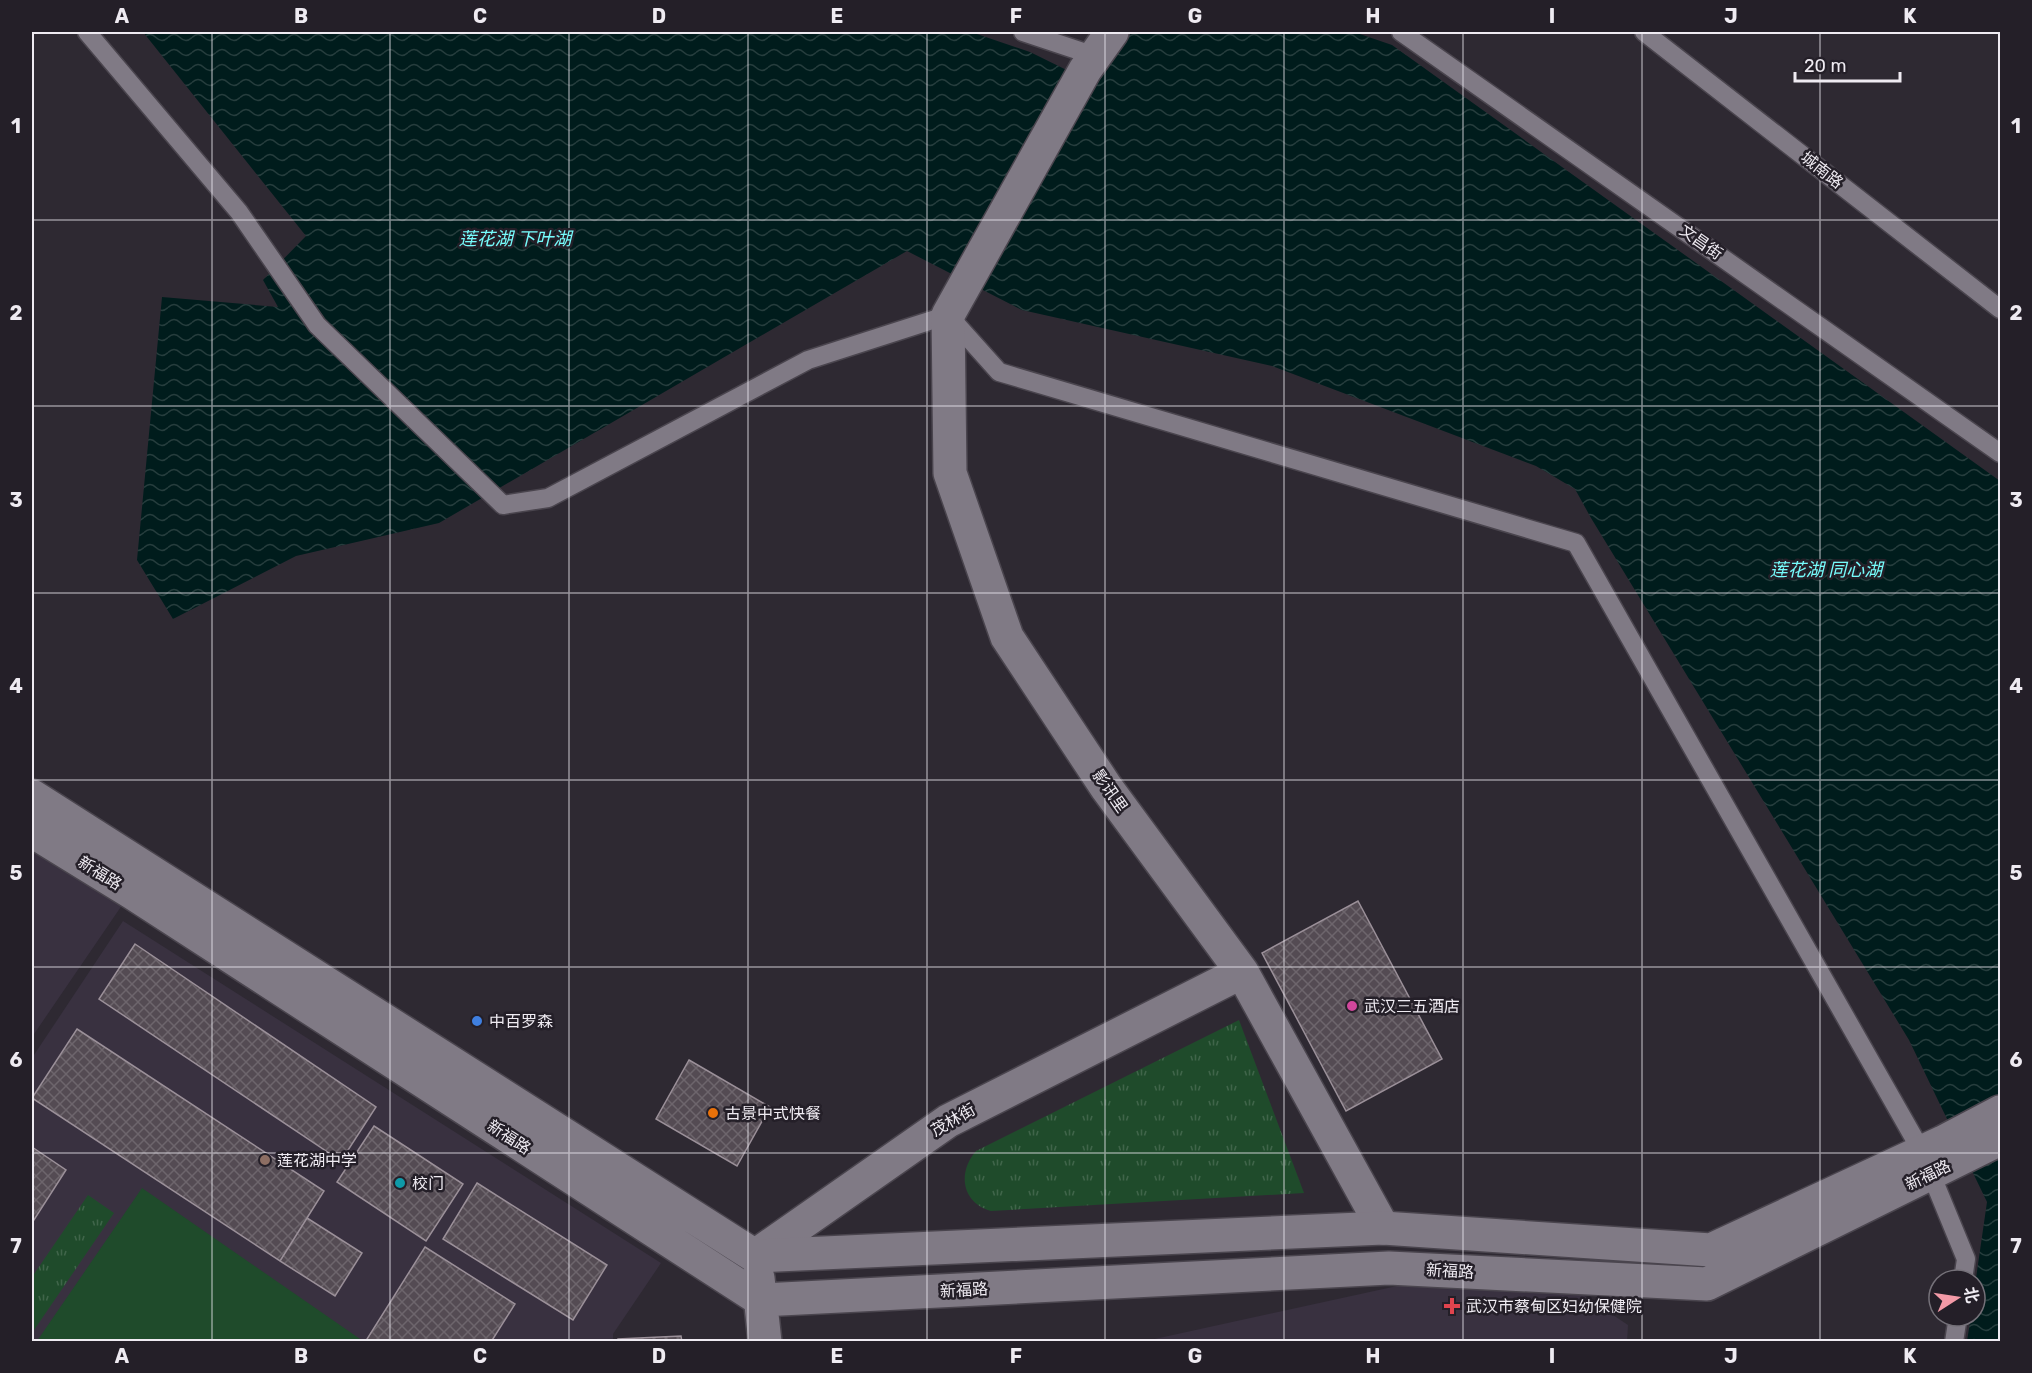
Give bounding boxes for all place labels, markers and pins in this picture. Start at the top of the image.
place label: 武汉三五酒店 [1364,997,1460,1016]
marker: 武汉三五酒店 [1345,999,1359,1013]
place label: 中百罗森 [489,1012,553,1031]
marker: 中百罗森 [470,1014,484,1028]
place label: 古景中式快餐 [725,1104,821,1123]
marker: 古景中式快餐 [706,1106,720,1120]
place label: 莲花湖中学 [277,1151,357,1170]
marker: 莲花湖中学 [258,1153,272,1167]
place label: 校门 [412,1174,444,1193]
marker: 校门 [393,1176,407,1190]
marker: 武汉市蔡甸区妇幼保健院 [1443,1297,1461,1315]
place label: 武汉市蔡甸区妇幼保健院 [1466,1297,1642,1316]

